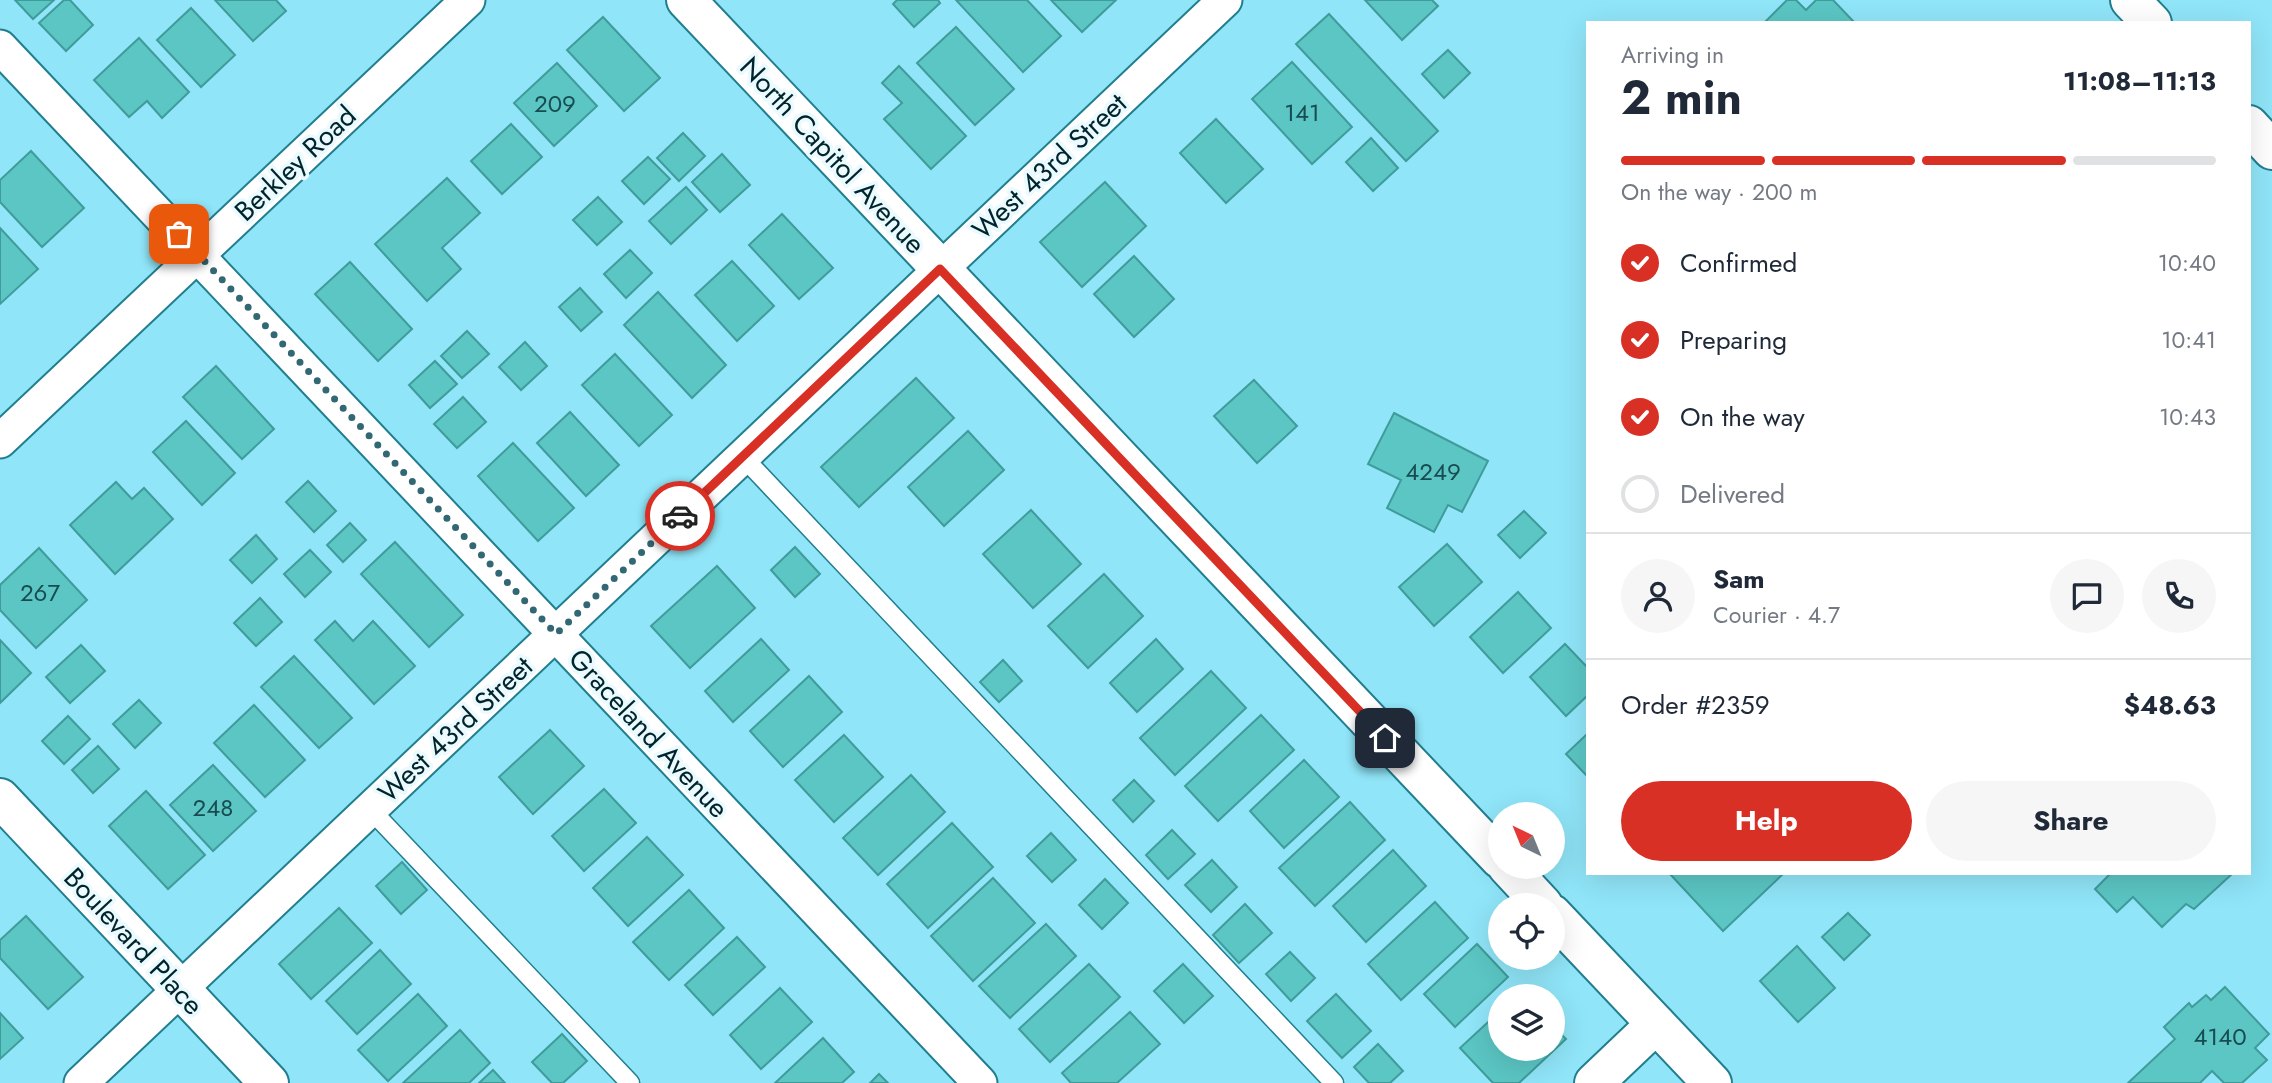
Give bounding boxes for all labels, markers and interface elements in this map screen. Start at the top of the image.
text: Arriving in [1621,38,1724,72]
street label: North Capitol Avenue [730,48,935,263]
text: 11:08–11:13 [2063,62,2216,100]
text: 2 min [1621,65,1742,131]
street label: West 43rd Street [963,83,1136,249]
house number: 209 [534,86,576,121]
house number: 141 [1284,95,1320,130]
street label: Berkley Road [225,96,365,231]
text: On the way · 200 m [1621,175,1817,209]
pin [149,204,209,264]
icon: bag [160,215,198,253]
icon: check [1621,244,1659,282]
text: Confirmed [1680,244,1797,282]
text: 10:40 [2158,246,2216,280]
icon: check [1621,321,1659,359]
text: Preparing [1680,321,1787,359]
text: 10:41 [2161,323,2216,357]
icon: check [1621,398,1659,436]
text: On the way [1680,398,1805,436]
text: 10:43 [2159,400,2216,434]
house number: 4249 [1405,454,1461,489]
text: Delivered [1680,475,1785,513]
courier [645,481,715,551]
icon: car [661,497,699,535]
button: person [1621,559,1695,633]
button: chat [2050,559,2124,633]
button: phone [2142,559,2216,633]
text: Sam [1713,560,1765,598]
house number: 267 [20,575,60,610]
text: Courier · 4.7 [1713,598,1840,632]
street label: Graceland Avenue [559,639,738,827]
street label: West 43rd Street [369,646,542,812]
text: Order #2359 [1621,686,1770,724]
text: $48.63 [2124,686,2216,724]
pin [1355,708,1415,768]
icon: home [1366,719,1404,757]
button: Help [1621,781,1912,861]
button: Share [1926,781,2216,861]
house number: 248 [193,790,233,825]
north arrow [1488,802,1564,878]
map controls [1488,802,1565,1061]
street label: Boulevard Place [54,858,213,1024]
button: locate [1488,893,1565,970]
button: layers [1488,984,1565,1061]
house number: 4140 [2193,1019,2247,1054]

